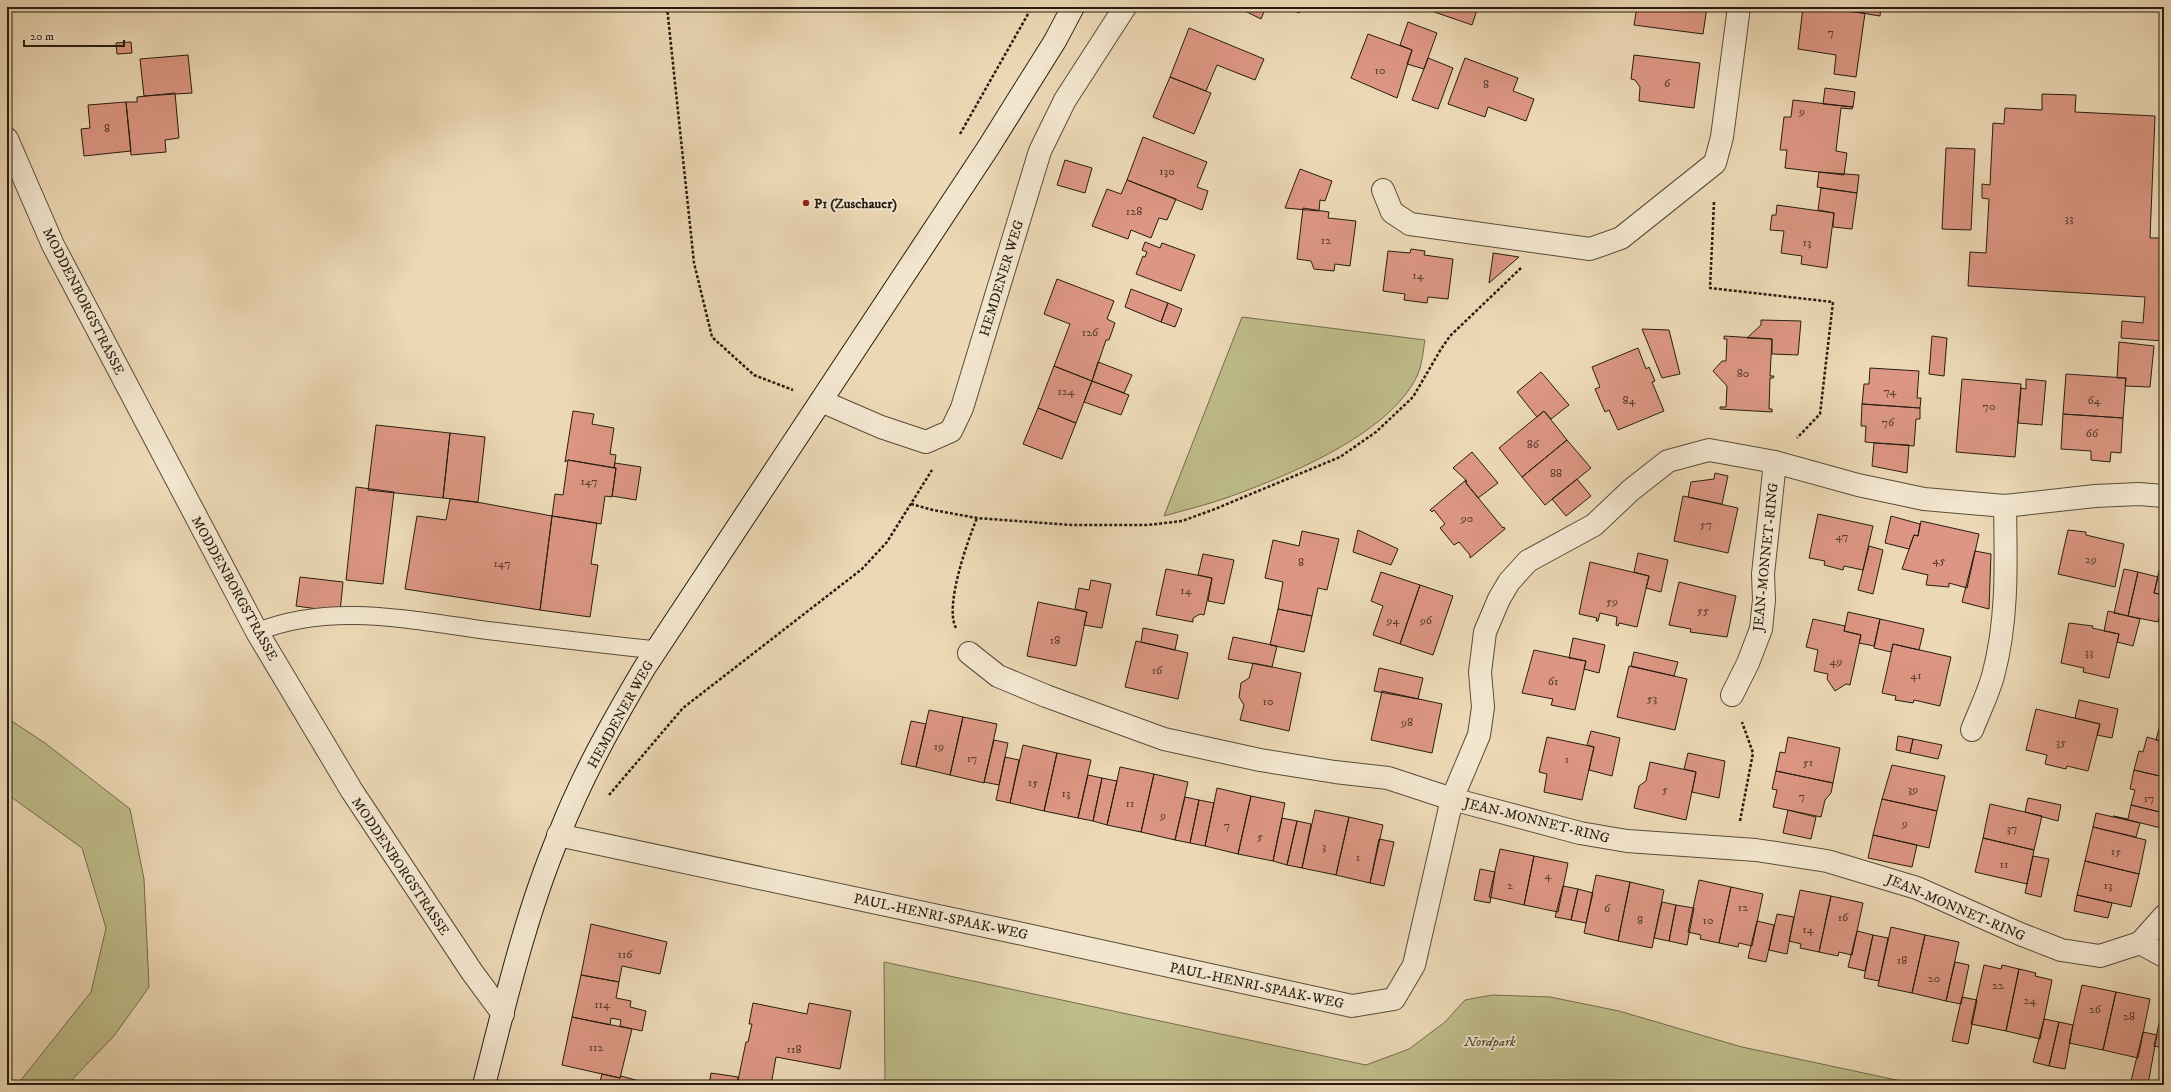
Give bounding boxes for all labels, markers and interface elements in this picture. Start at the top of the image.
scale bar [24,22,124,48]
house number: 7 [1828,25,1834,40]
text: 20 m [30,29,54,44]
house number: 10 [1375,63,1385,78]
house number: 6 [1664,76,1671,91]
house number: 8 [1483,77,1489,92]
house number: 9 [1798,104,1805,119]
house number: 8 [104,121,110,136]
house number: 130 [1159,164,1175,179]
place label: P1 (Zuschauer) [814,195,897,213]
marker: P1 (Zuschauer) [801,198,811,208]
house number: 128 [1126,204,1142,219]
house number: 33 [2065,211,2073,226]
street label: HEMDENER WEG [976,218,1028,339]
street label: MODDENBORGSTRASSE [38,225,128,378]
house number: 12 [1321,233,1331,248]
house number: 13 [1803,235,1811,250]
house number: 14 [1412,268,1425,283]
house number: 126 [1082,325,1099,340]
house number: 80 [1737,366,1749,381]
house number: 124 [1057,384,1076,399]
house number: 74 [1883,384,1898,399]
house number: 84 [1623,393,1637,408]
house number: 64 [2087,393,2102,408]
house number: 70 [1983,399,1995,414]
house number: 76 [1882,415,1895,430]
house number: 66 [2086,426,2099,441]
house number: 86 [1527,437,1540,452]
house number: 88 [1550,466,1562,481]
house number: 147 [580,474,598,489]
street label: JEAN-MONNET-RING [1749,482,1783,634]
house number: 90 [1460,511,1473,526]
street label: MODDENBORGSTRASSE [187,513,281,664]
house number: 57 [1700,517,1712,532]
house number: 47 [1836,529,1848,544]
house number: 29 [2085,552,2097,567]
house number: 45 [1933,553,1945,568]
house number: 8 [1298,555,1304,570]
house number: 147 [493,556,511,571]
house number: 14 [1180,583,1193,598]
house number: 59 [1606,594,1618,609]
house number: 55 [1697,603,1709,618]
house number: 94 [1386,613,1401,628]
house number: 96 [1419,613,1433,628]
house number: 18 [1050,633,1060,648]
house number: 33 [2085,645,2093,660]
house number: 49 [1830,654,1842,669]
street label: HEMDENER WEG [584,657,658,772]
house number: 16 [1152,663,1163,678]
house number: 41 [1910,668,1922,683]
house number: 61 [1548,674,1558,689]
house number: 53 [1647,691,1657,706]
house number: 10 [1263,694,1273,709]
house number: 98 [1400,715,1413,730]
house number: 35 [2056,735,2066,750]
house number: 19 [934,739,944,754]
house number: 17 [967,751,977,766]
house number: 1 [1565,752,1569,767]
house number: 51 [1803,755,1813,770]
house number: 15 [1028,775,1038,790]
house number: 5 [1662,782,1668,797]
house number: 39 [1908,782,1918,797]
house number: 13 [1062,786,1070,801]
house number: 7 [1799,789,1805,804]
house number: 17 [2144,791,2154,806]
street label: MODDENBORGSTRASSE [347,794,453,939]
street label: JEAN-MONNET-RING [1460,794,1612,848]
house number: 11 [1126,796,1134,811]
house number: 9 [1159,808,1166,823]
house number: 9 [1901,816,1908,831]
house number: 7 [1224,818,1230,833]
house number: 37 [2007,821,2017,836]
house number: 5 [1257,829,1263,844]
house number: 3 [1322,839,1326,854]
house number: 15 [2111,844,2121,859]
house number: 1 [1356,850,1360,865]
house number: 11 [2000,857,2008,872]
house number: 4 [1545,868,1553,883]
street label: JEAN-MONNET-RING [1881,870,2028,945]
house number: 2 [1507,878,1513,893]
house number: 13 [2104,878,2112,893]
street label: PAUL-HENRI-SPAAK-WEG [852,890,1030,944]
house number: 12 [1738,900,1748,915]
house number: 6 [1604,901,1611,916]
house number: 16 [1838,910,1849,925]
house number: 8 [1637,913,1643,928]
house number: 10 [1703,913,1713,928]
house number: 14 [1802,922,1815,937]
house number: 116 [617,947,633,962]
house number: 18 [1897,953,1907,968]
street label: PAUL-HENRI-SPAAK-WEG [1168,959,1346,1013]
house number: 20 [1928,971,1940,986]
house number: 22 [1992,978,2004,993]
house number: 24 [2024,993,2037,1008]
house number: 114 [594,997,611,1012]
house number: 26 [2089,1002,2102,1017]
house number: 28 [2123,1009,2135,1024]
park label: Nordpark [1463,1033,1516,1051]
house number: 112 [589,1040,603,1055]
house number: 118 [787,1042,801,1057]

